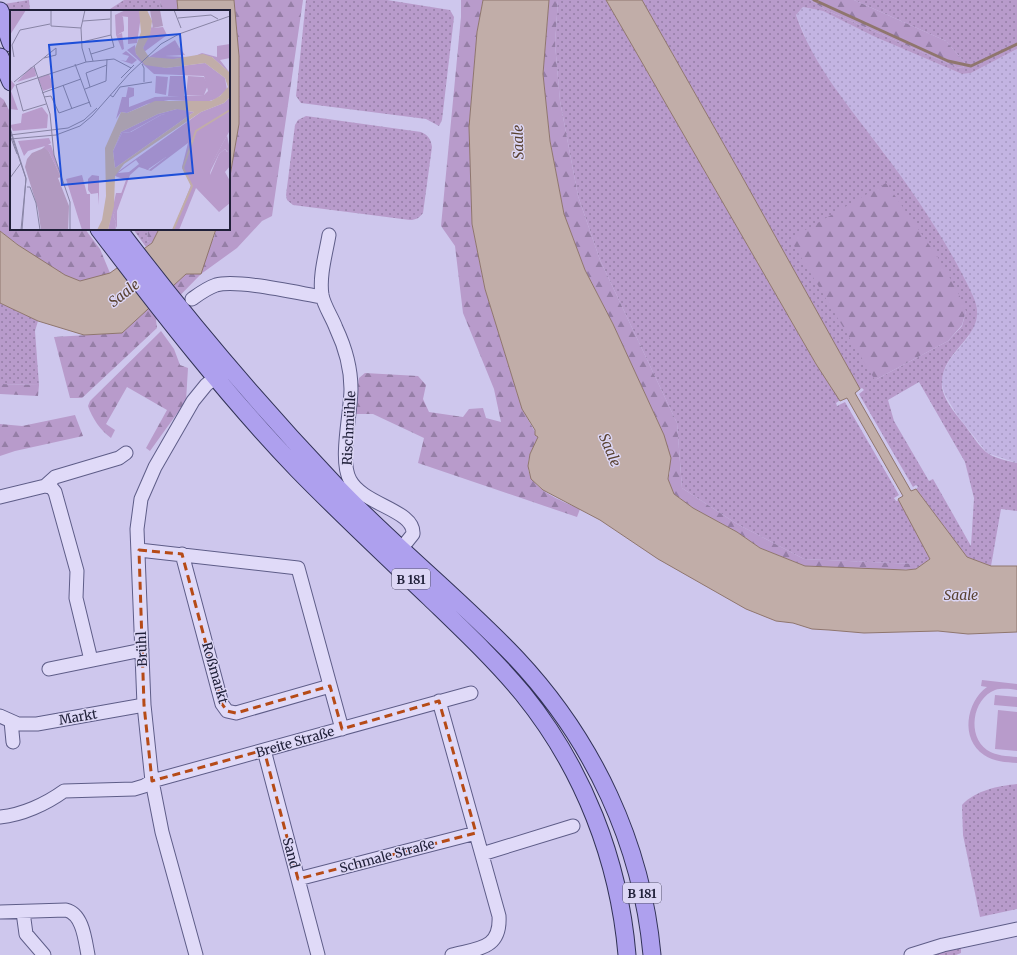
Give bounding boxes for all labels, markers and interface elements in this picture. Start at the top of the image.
inset map [10,10,230,230]
water label: Saale [508,124,528,160]
water label: Saale [105,275,143,311]
street label: Rischmühle [339,390,359,466]
water label: Saale [595,431,625,469]
road number: B 181 [392,569,430,589]
water label: Saale [944,586,978,604]
street label: Brühl [133,631,151,667]
street label: Roßmarkt [198,640,232,706]
street label: Markt [57,705,99,729]
street label: Breite Straße [254,723,336,761]
street label: Schmale Straße [338,835,437,877]
street label: Sand [279,836,303,871]
road number: B 181 [623,883,661,903]

